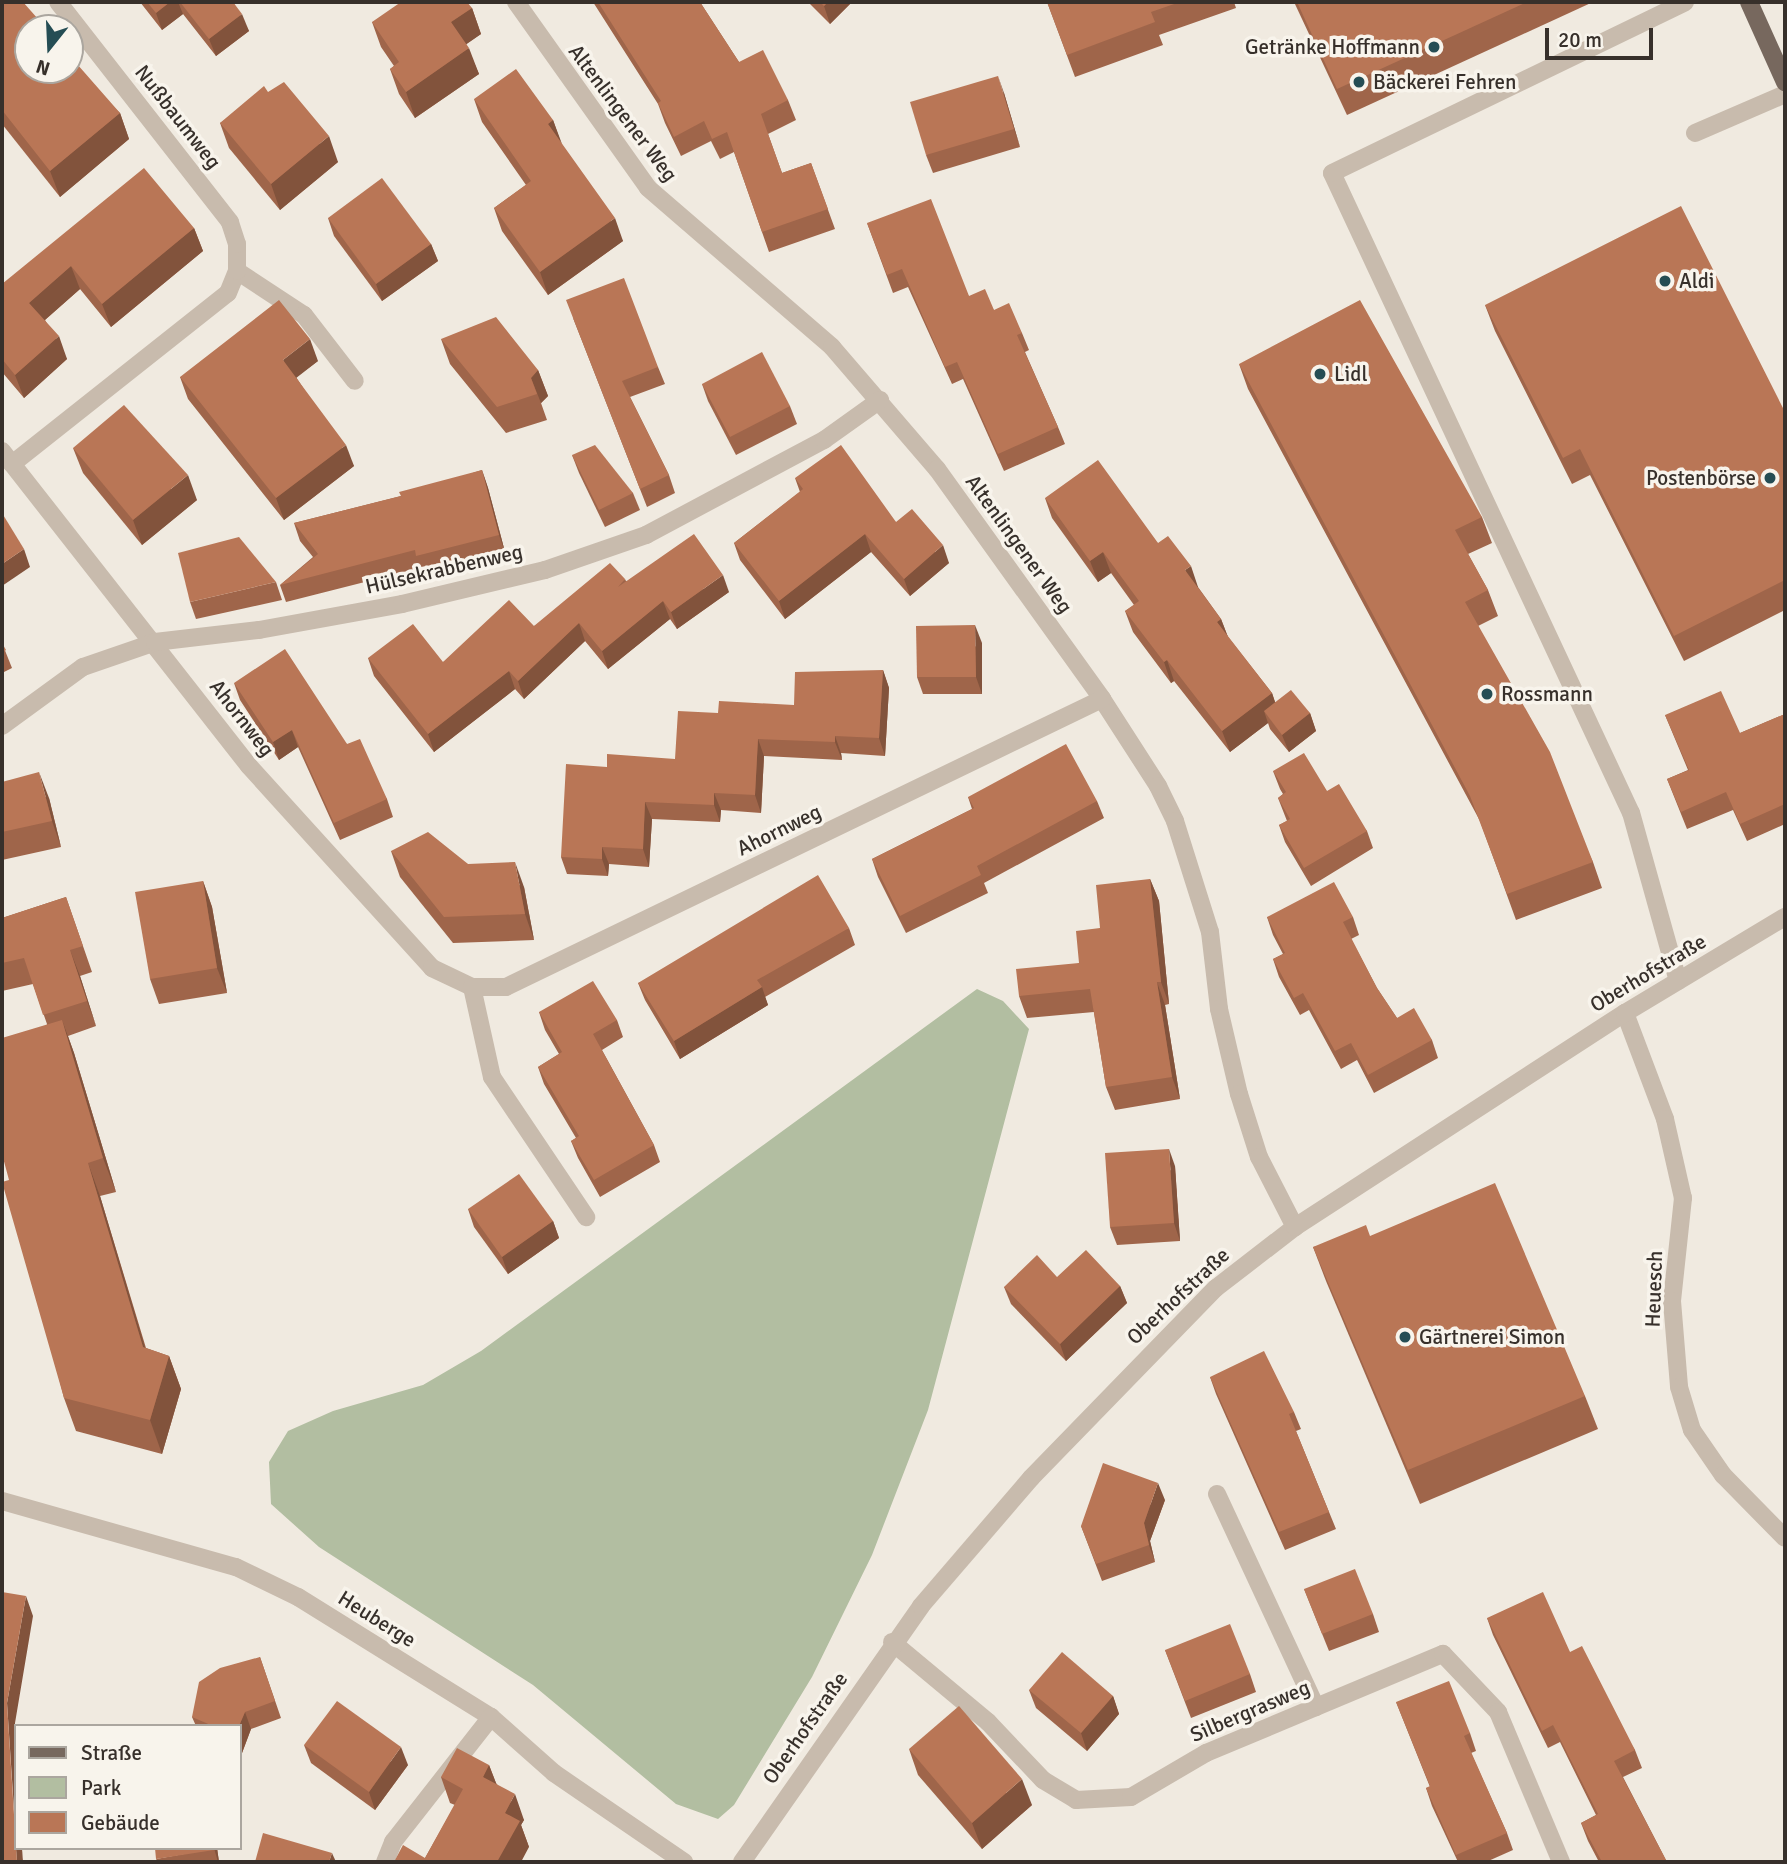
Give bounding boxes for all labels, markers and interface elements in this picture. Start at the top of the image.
north arrow [14,14,84,84]
scale bar [1549,14,1658,58]
text: 20 m [1558,27,1602,53]
place label: Getränke Hoffmann [1245,34,1420,60]
street label: Altenlingener Weg [563,39,683,187]
marker: Getränke Hoffmann [1426,39,1442,55]
text: N [33,54,53,81]
street label: Nußbaumweg [130,60,226,174]
place label: Bäckerei Fehren [1373,69,1517,95]
marker: Bäckerei Fehren [1351,74,1367,90]
place label: Aldi [1679,268,1714,294]
marker: Aldi [1657,273,1673,289]
place label: Lidl [1334,361,1368,387]
marker: Lidl [1312,366,1328,382]
place label: Postenbörse [1646,465,1756,491]
street label: Altenlingener Weg [960,470,1078,618]
marker: Postenbörse [1762,470,1778,486]
street label: Hülsekrabbenweg [363,539,525,599]
street label: Ahornweg [204,675,280,761]
place label: Rossmann [1501,681,1593,707]
marker: Rossmann [1479,686,1495,702]
street label: Ahornweg [733,799,825,861]
street label: Oberhofstraße [1585,929,1711,1017]
street label: Oberhofstraße [1122,1242,1234,1350]
street label: Heuesch [1640,1250,1668,1328]
place label: Gärtnerei Simon [1419,1324,1565,1350]
marker: Gärtnerei Simon [1397,1329,1413,1345]
street label: Heuberge [333,1585,421,1653]
street label: Oberhofstraße [757,1667,853,1789]
street label: Silbergrasweg [1186,1674,1314,1748]
legend [14,1724,242,1850]
text: Straße [81,1740,142,1766]
text: Park [81,1775,121,1801]
text: Gebäude [81,1810,160,1836]

